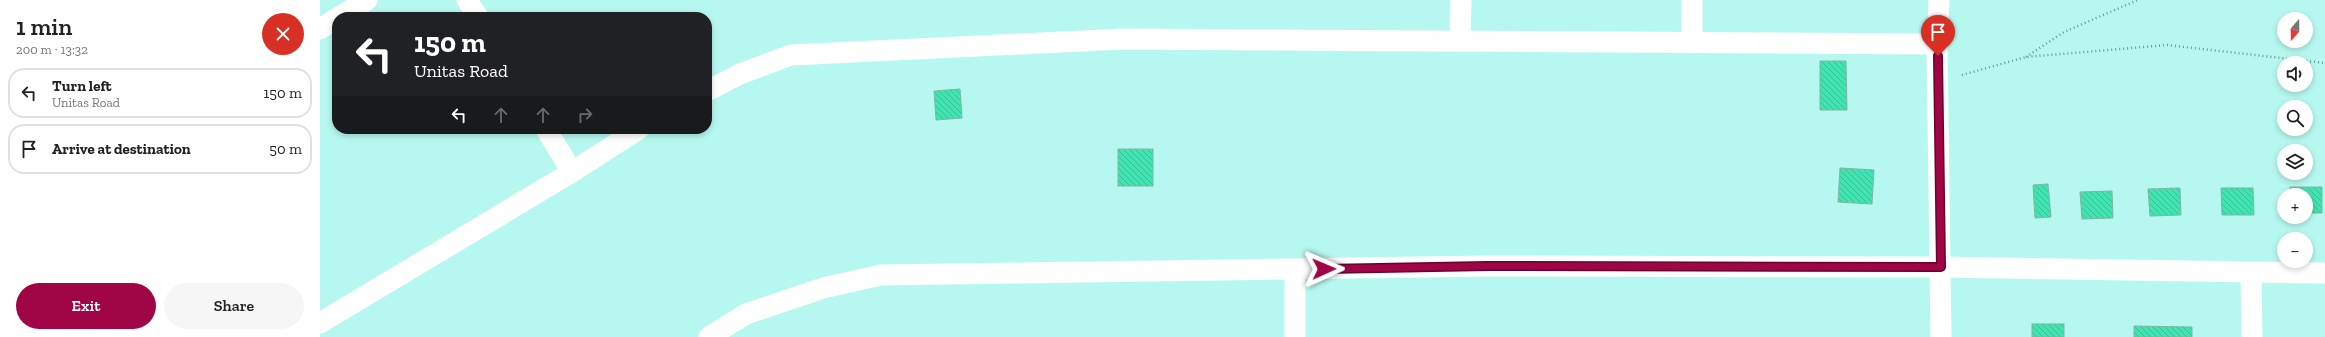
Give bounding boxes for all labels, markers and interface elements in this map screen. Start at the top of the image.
text: 1 min [16,12,72,41]
north arrow [2277,12,2313,48]
map controls [2277,12,2313,268]
button: close [262,13,304,55]
pin [1921,15,1955,56]
icon: arrive [1927,21,1949,43]
text: 150 m [414,26,486,59]
icon: left [348,28,400,80]
text: 200 m · 13:32 [16,42,88,57]
button: sound [2277,56,2313,92]
text: Unitas Road [414,60,508,82]
text: Turn left [52,77,112,95]
icon: left [18,82,40,104]
text: 150 m [264,84,302,102]
text: Unitas Road [52,95,120,110]
button: search [2277,100,2313,136]
icon: left [448,104,470,126]
icon: ahead [490,104,512,126]
icon: ahead [532,104,554,126]
icon: right [574,104,596,126]
icon: arrive [18,138,40,160]
text: Arrive at destination [52,140,191,158]
text: 50 m [269,140,302,158]
button: layers [2277,144,2313,180]
button: + [2277,188,2313,224]
button: − [2277,232,2313,268]
position arrow [1303,248,1345,290]
button: Exit [16,283,156,329]
button: Share [164,283,304,329]

